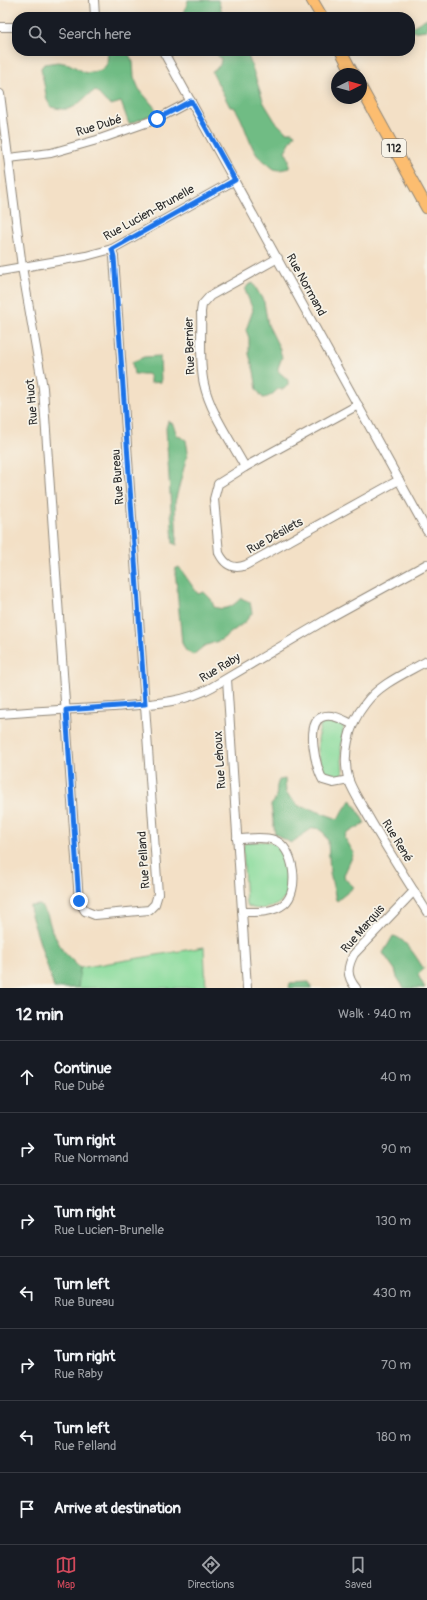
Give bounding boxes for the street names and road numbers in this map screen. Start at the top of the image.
street label: Rue Dubé [74,112,124,140]
road number: 112 [382,139,406,157]
street label: Rue Lucien-Brunelle [101,182,197,244]
street label: Rue Normand [283,251,329,319]
street label: Rue Bernier [181,316,199,375]
street label: Rue Huot [22,378,41,426]
street label: Rue Bureau [109,449,127,505]
street label: Rue Désilets [244,514,306,558]
street label: Rue Raby [197,650,243,686]
street label: Rue Lehoux [210,730,230,790]
street label: Rue René [378,817,416,865]
street label: Rue Pelland [134,831,153,889]
street label: Rue Marquis [338,901,388,956]

